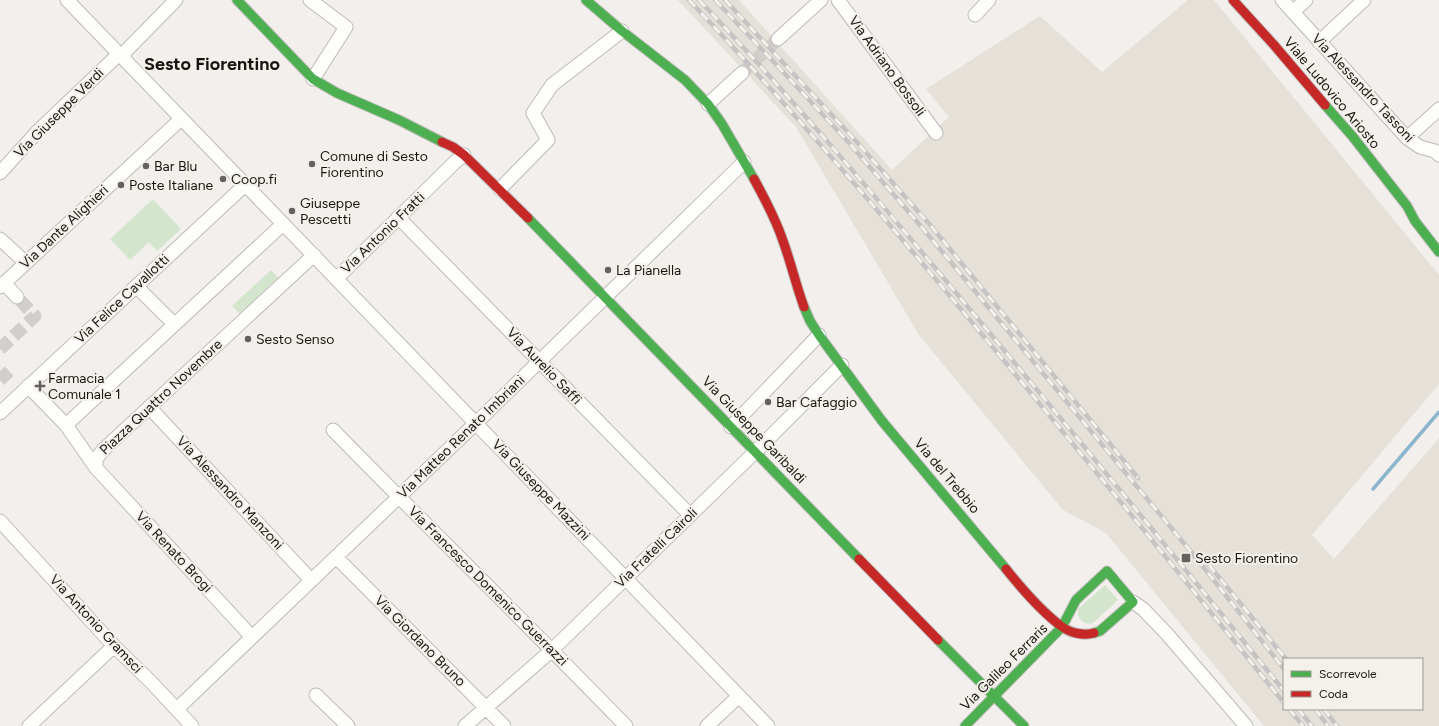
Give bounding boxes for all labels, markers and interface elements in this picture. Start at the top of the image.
street label: Via Adriano Bossoli [845,13,929,119]
street label: Via Alessandro Tassoni [1308,30,1418,146]
street label: Viale Ludovico Ariosto [1280,34,1384,152]
district label: Sesto Fiorentino [144,53,280,75]
street label: Via Giuseppe Verdi [11,65,107,161]
place label: Comune di Sesto Fiorentino [320,148,428,181]
place label: Bar Blu [154,158,197,175]
marker: Comune di Sesto Fiorentino [307,159,317,169]
marker: Bar Blu [141,161,151,171]
place label: Coop.fi [231,171,277,188]
marker: Coop.fi [218,174,228,184]
place label: Poste Italiane [129,177,213,194]
marker: Poste Italiane [116,180,126,190]
street label: Via Dante Alighieri [16,181,112,273]
street label: Via Antonio Fratti [338,189,428,277]
place label: Giuseppe Pescetti [300,195,360,228]
marker: Giuseppe Pescetti [287,206,297,216]
street label: Via Felice Cavallotti [71,251,173,347]
place label: La Pianella [616,262,681,279]
marker: La Pianella [603,265,613,275]
street label: Via Aurelio Saffi [503,324,585,408]
place label: Sesto Senso [256,331,334,348]
marker: Sesto Senso [243,334,253,344]
street label: Piazza Quattro Novembre [96,335,226,458]
place label: Farmacia Comunale 1 [48,370,121,403]
street label: Via Matteo Renato Imbriani [394,372,528,502]
street label: Via Giuseppe Garibaldi [698,373,810,487]
marker: Farmacia Comunale 1 [35,381,45,391]
place label: Bar Cafaggio [776,394,857,411]
marker: Bar Cafaggio [763,397,773,407]
street label: Via Alessandro Manzoni [173,433,287,553]
street label: Via del Trebbio [911,435,983,517]
street label: Via Giuseppe Mazzini [488,436,594,544]
street label: Via Francesco Domenico Guerrazzi [405,503,571,669]
street label: Via Fratelli Cairoli [611,504,701,592]
street label: Via Renato Brogi [132,508,216,596]
place label: Sesto Fiorentino [1195,550,1298,567]
marker: Sesto Fiorentino [1180,552,1192,564]
street label: Via Antonio Gramsci [46,571,146,677]
street label: Via Giordano Bruno [371,592,469,690]
street label: Via Galileo Ferraris [957,620,1051,714]
legend [1283,658,1423,710]
text: Scorrevole [1319,667,1377,681]
text: Coda [1319,687,1348,701]

